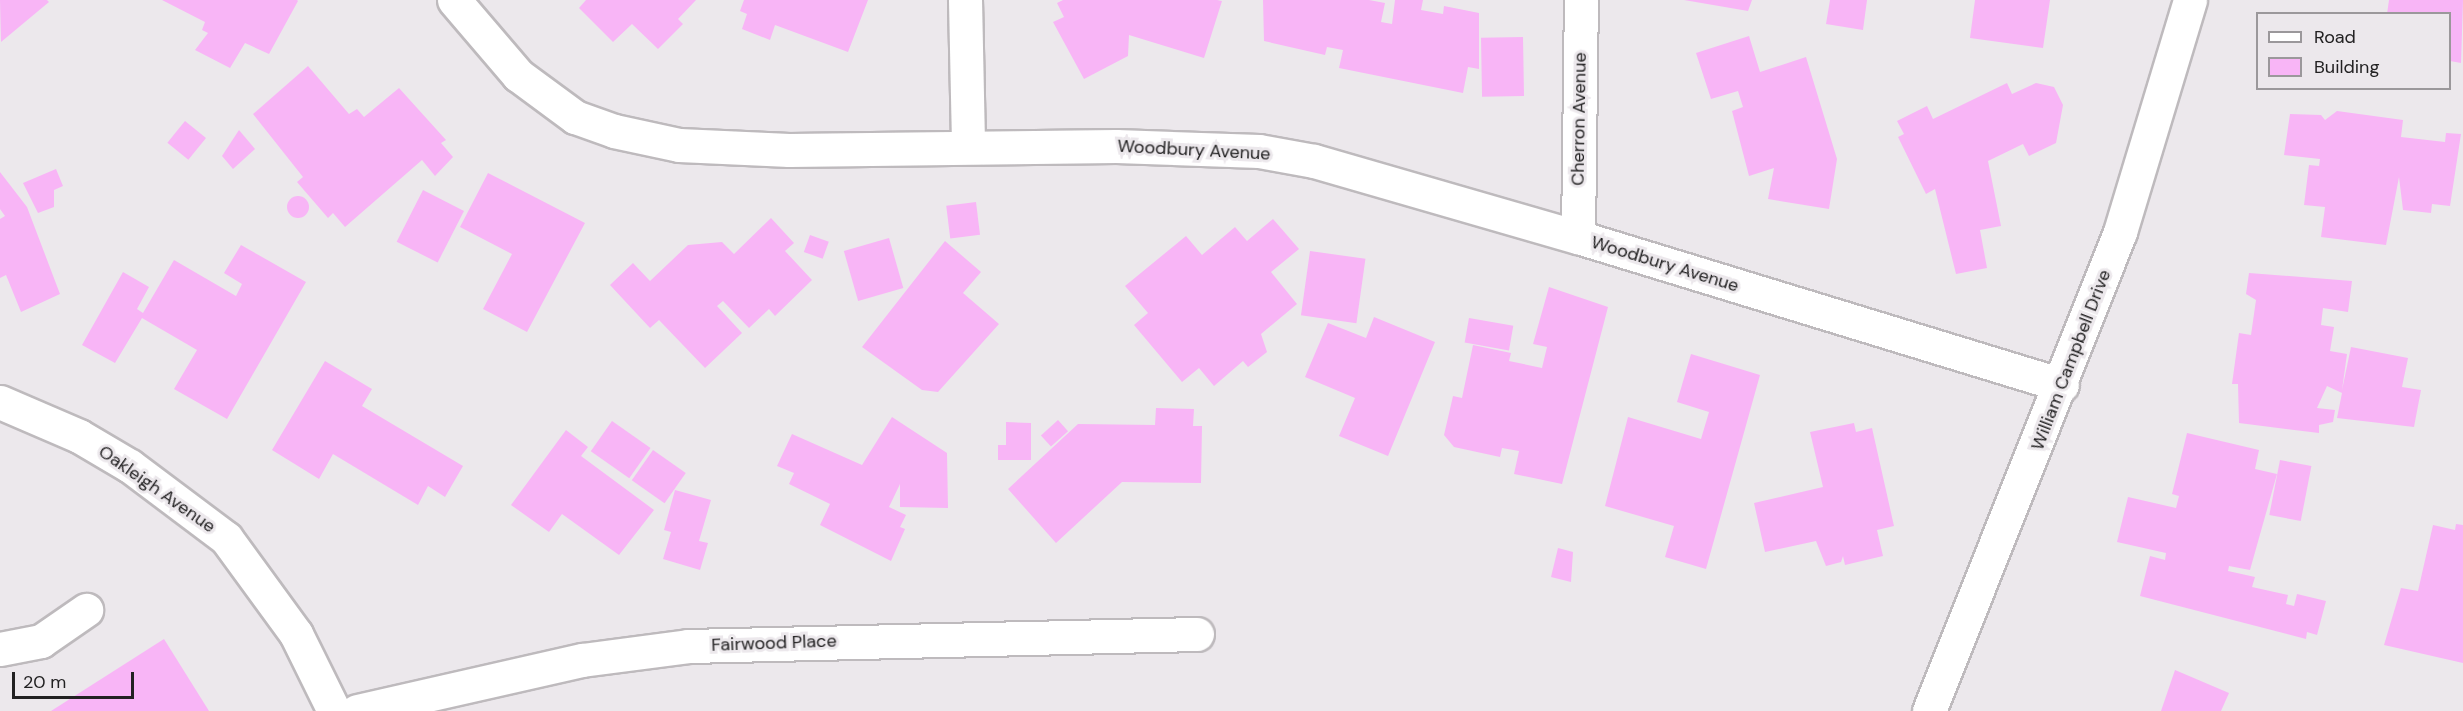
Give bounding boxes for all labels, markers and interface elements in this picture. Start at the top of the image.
legend [2256,12,2451,90]
text: Road [2314,25,2356,49]
street label: Cherron Avenue [1567,52,1591,186]
text: Building [2314,55,2379,79]
street label: Woodbury Avenue [1117,135,1271,165]
street label: Woodbury Avenue [1589,231,1741,297]
street label: William Campbell Drive [2027,267,2115,453]
street label: Oakleigh Avenue [94,441,220,537]
street label: Fairwood Place [711,630,837,656]
scale bar [15,660,136,698]
text: 20 m [23,670,66,694]

